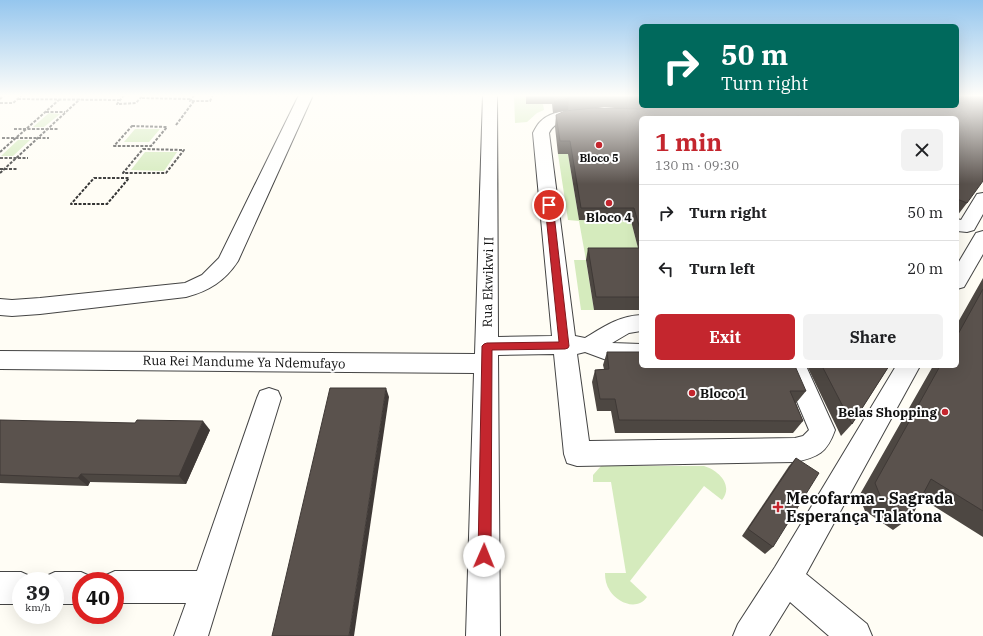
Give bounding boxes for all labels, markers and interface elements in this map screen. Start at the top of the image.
text: 50 m [721,36,788,73]
icon: right [655,40,707,92]
text: Turn right [721,72,808,95]
text: 1 min [655,126,722,158]
button: close [901,129,943,171]
marker: Bloco 5 [594,140,604,150]
place label: Bloco 5 [579,151,619,165]
text: 130 m · 09:30 [655,157,739,174]
pin [532,188,566,222]
icon: arrive [538,194,560,216]
marker: Bloco 4 [604,198,614,208]
icon: right [655,202,677,224]
text: Turn right [689,203,767,222]
text: 50 m [907,203,943,222]
place label: Bloco 4 [586,209,632,226]
street label: Rua Ekwikwi II [479,236,497,328]
icon: left [655,258,677,280]
text: Turn left [689,259,755,278]
text: 20 m [907,259,943,278]
button: Exit [655,314,795,360]
button: Share [803,314,943,360]
street label: Rua Rei Mandume Ya Ndemufayo [142,352,346,372]
place label: Bloco 1 [700,385,747,402]
marker: Bloco 1 [687,388,697,398]
place label: Belas Shopping [838,404,937,421]
marker: Belas Shopping [940,407,950,417]
place label: Mecofarma - Sagrada Esperança Talatona [786,488,953,526]
marker: Mecofarma - Sagrada Esperança Talatona [773,502,783,512]
position arrow [463,535,505,577]
speed limit sign: 40 [72,572,124,624]
text: 39 [26,579,50,606]
text: km/h [25,601,51,614]

